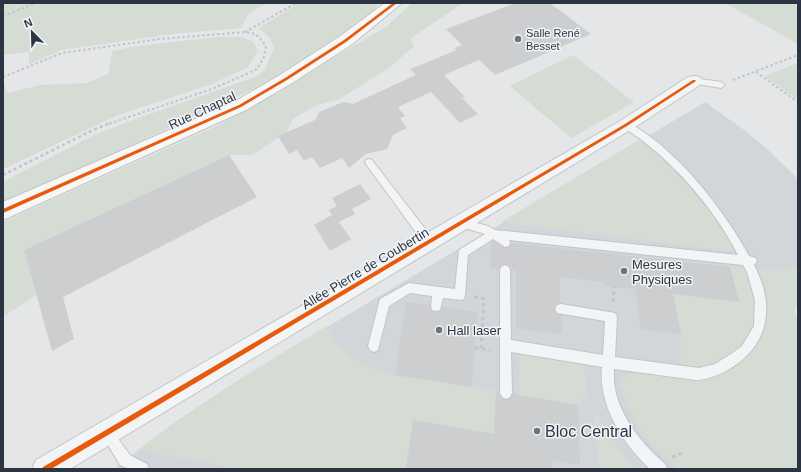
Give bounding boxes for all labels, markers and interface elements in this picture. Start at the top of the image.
north arrow [12,12,52,52]
text: N [22,16,34,30]
place label: Salle René Besset [526,27,580,52]
marker: Salle René Besset [513,34,523,44]
street label: Rue Chaptal [166,88,238,133]
street label: Allée Pierre de Coubertin [299,225,431,312]
place label: Mesures Physiques [632,257,692,287]
marker: Mesures Physiques [619,266,629,276]
place label: Hall laser [447,323,502,338]
marker: Hall laser [434,325,444,335]
place label: Bloc Central [545,423,632,440]
marker: Bloc Central [532,426,542,436]

